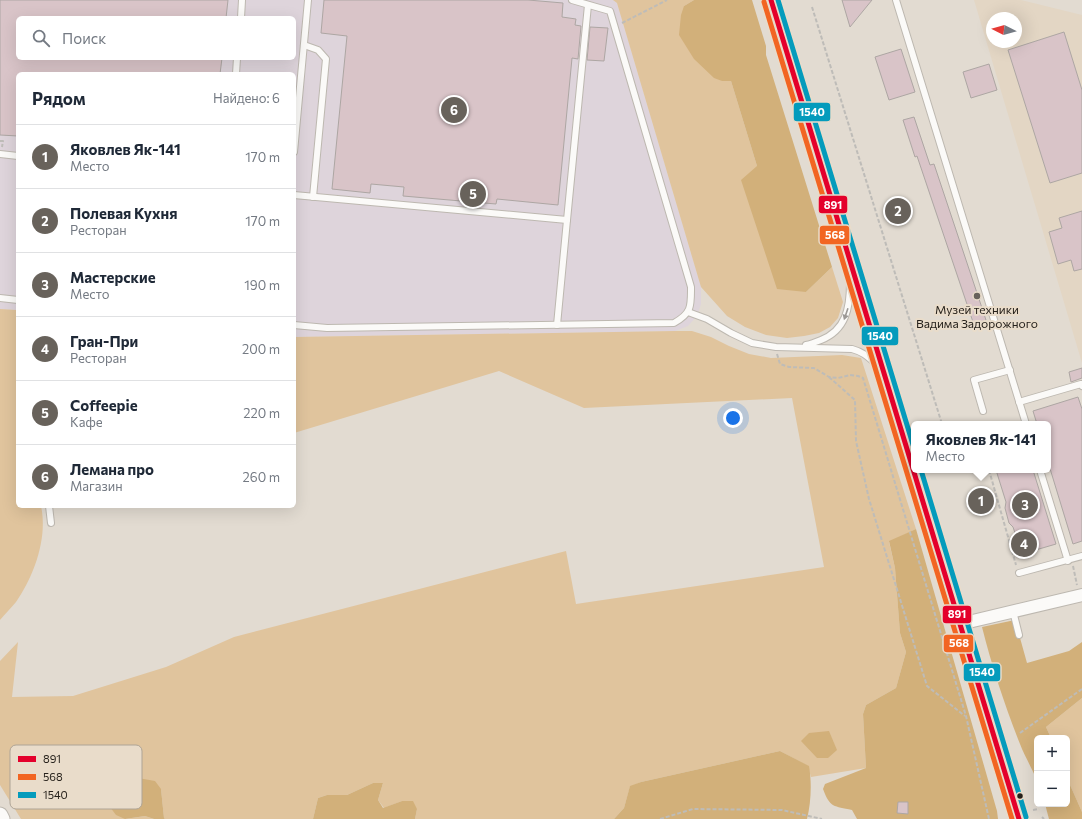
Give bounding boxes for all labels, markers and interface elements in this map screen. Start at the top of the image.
north arrow [986,12,1022,48]
search box [16,16,296,60]
icon: search [30,27,52,49]
text: Поиск [62,29,106,47]
text: Рядом [32,88,86,109]
text: Найдено: 6 [213,90,280,106]
pin: 6 [441,95,467,125]
line badge: 1540 [793,102,831,122]
text: 1540 [799,105,825,118]
text: Яковлев Як-141 [70,140,181,158]
text: 1 [42,149,48,165]
text: 170 m [245,149,280,165]
text: Место [70,158,110,174]
pin: 5 [460,179,486,209]
line badge: 891 [818,195,848,214]
pin: 2 [885,196,911,226]
text: 891 [824,198,842,211]
text: Полевая Кухня [70,204,178,222]
text: 2 [41,213,49,229]
text: 170 m [245,213,280,229]
text: Ресторан [70,222,127,238]
line badge: 568 [819,225,850,245]
text: 568 [825,228,845,241]
text: Мастерские [70,268,156,286]
text: 3 [41,277,49,293]
text: 190 m [244,277,280,293]
text: Место [70,286,110,302]
marker: Музей техники Вадима Задорожного [972,291,982,301]
place label: Музей техники Вадима Задорожного [916,302,1038,330]
one-way arrow [843,309,849,321]
line badge: 1540 [861,326,899,346]
text: 1540 [867,329,893,342]
text: Гран-При [70,332,138,350]
text: 4 [41,341,49,357]
text: 200 m [242,341,280,357]
text: Ресторан [70,350,127,366]
text: Coffeepie [70,396,138,414]
text: 5 [41,405,49,421]
text: 220 m [243,405,280,421]
your location [723,408,743,428]
text: Кафе [70,414,103,430]
popup [911,421,1051,473]
text: Яковлев Як-141 [926,430,1036,448]
text: Место [926,448,965,464]
text: Лемана про [70,460,154,478]
text: 6 [41,469,49,485]
text: 260 m [243,469,280,485]
text: Магазин [70,478,123,494]
pin: 1 [968,486,994,516]
pin: 3 [1012,490,1038,520]
pin: 4 [1011,529,1037,559]
line badge: 891 [942,605,972,624]
text: 891 [948,607,966,620]
line badge: 568 [943,634,974,653]
text: 568 [949,636,969,649]
line badge: 1540 [963,663,1001,682]
text: 1540 [969,665,995,678]
map controls [1034,735,1070,807]
button: + [1034,735,1070,771]
legend [10,745,142,809]
text: 891 [43,752,61,765]
text: 568 [43,770,63,783]
button: − [1034,771,1070,807]
text: 1540 [43,788,68,801]
unlabelled marker [1015,791,1025,801]

